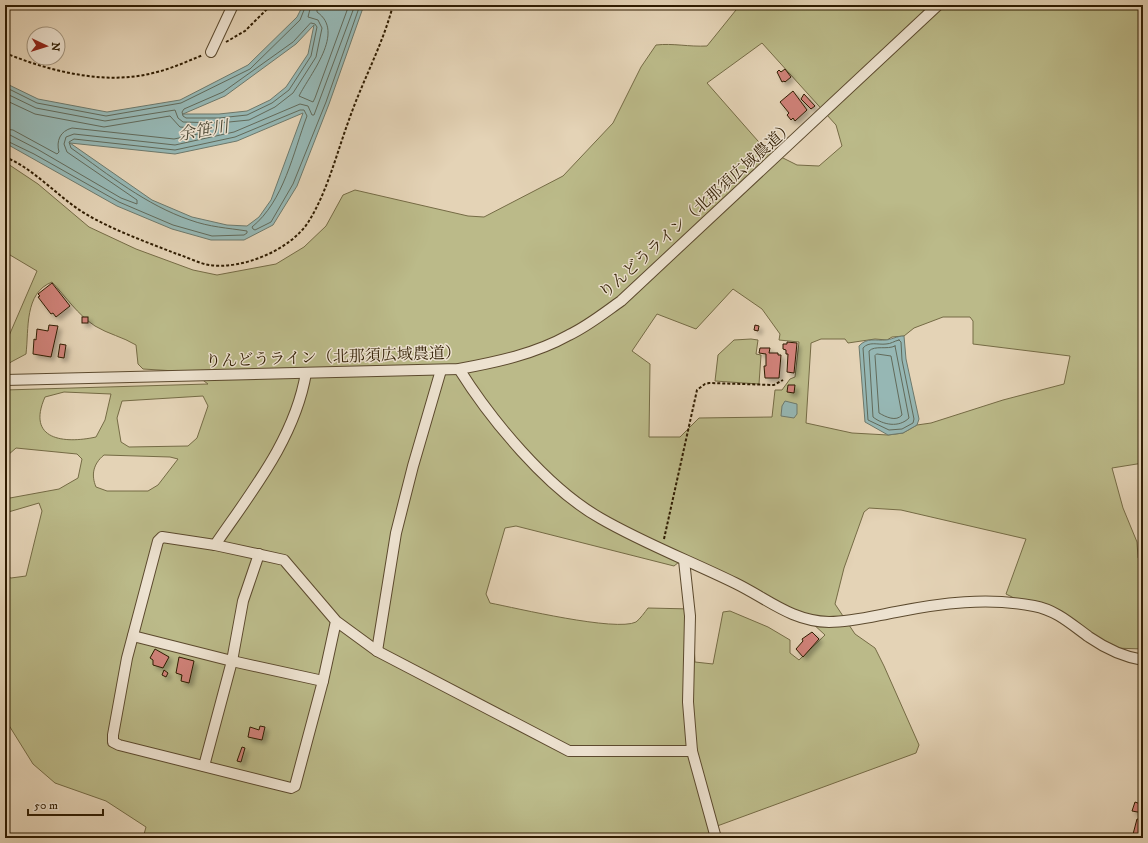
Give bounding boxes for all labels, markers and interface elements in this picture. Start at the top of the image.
north arrow [26,26,66,66]
text: N [48,42,62,52]
water label: 余笹川 [176,115,232,146]
street label: りんどうライン（北那須広域農道） [595,117,798,303]
street label: りんどうライン（北那須広域農道） [205,343,461,371]
scale bar [28,791,103,817]
text: 50 m [34,798,58,813]

